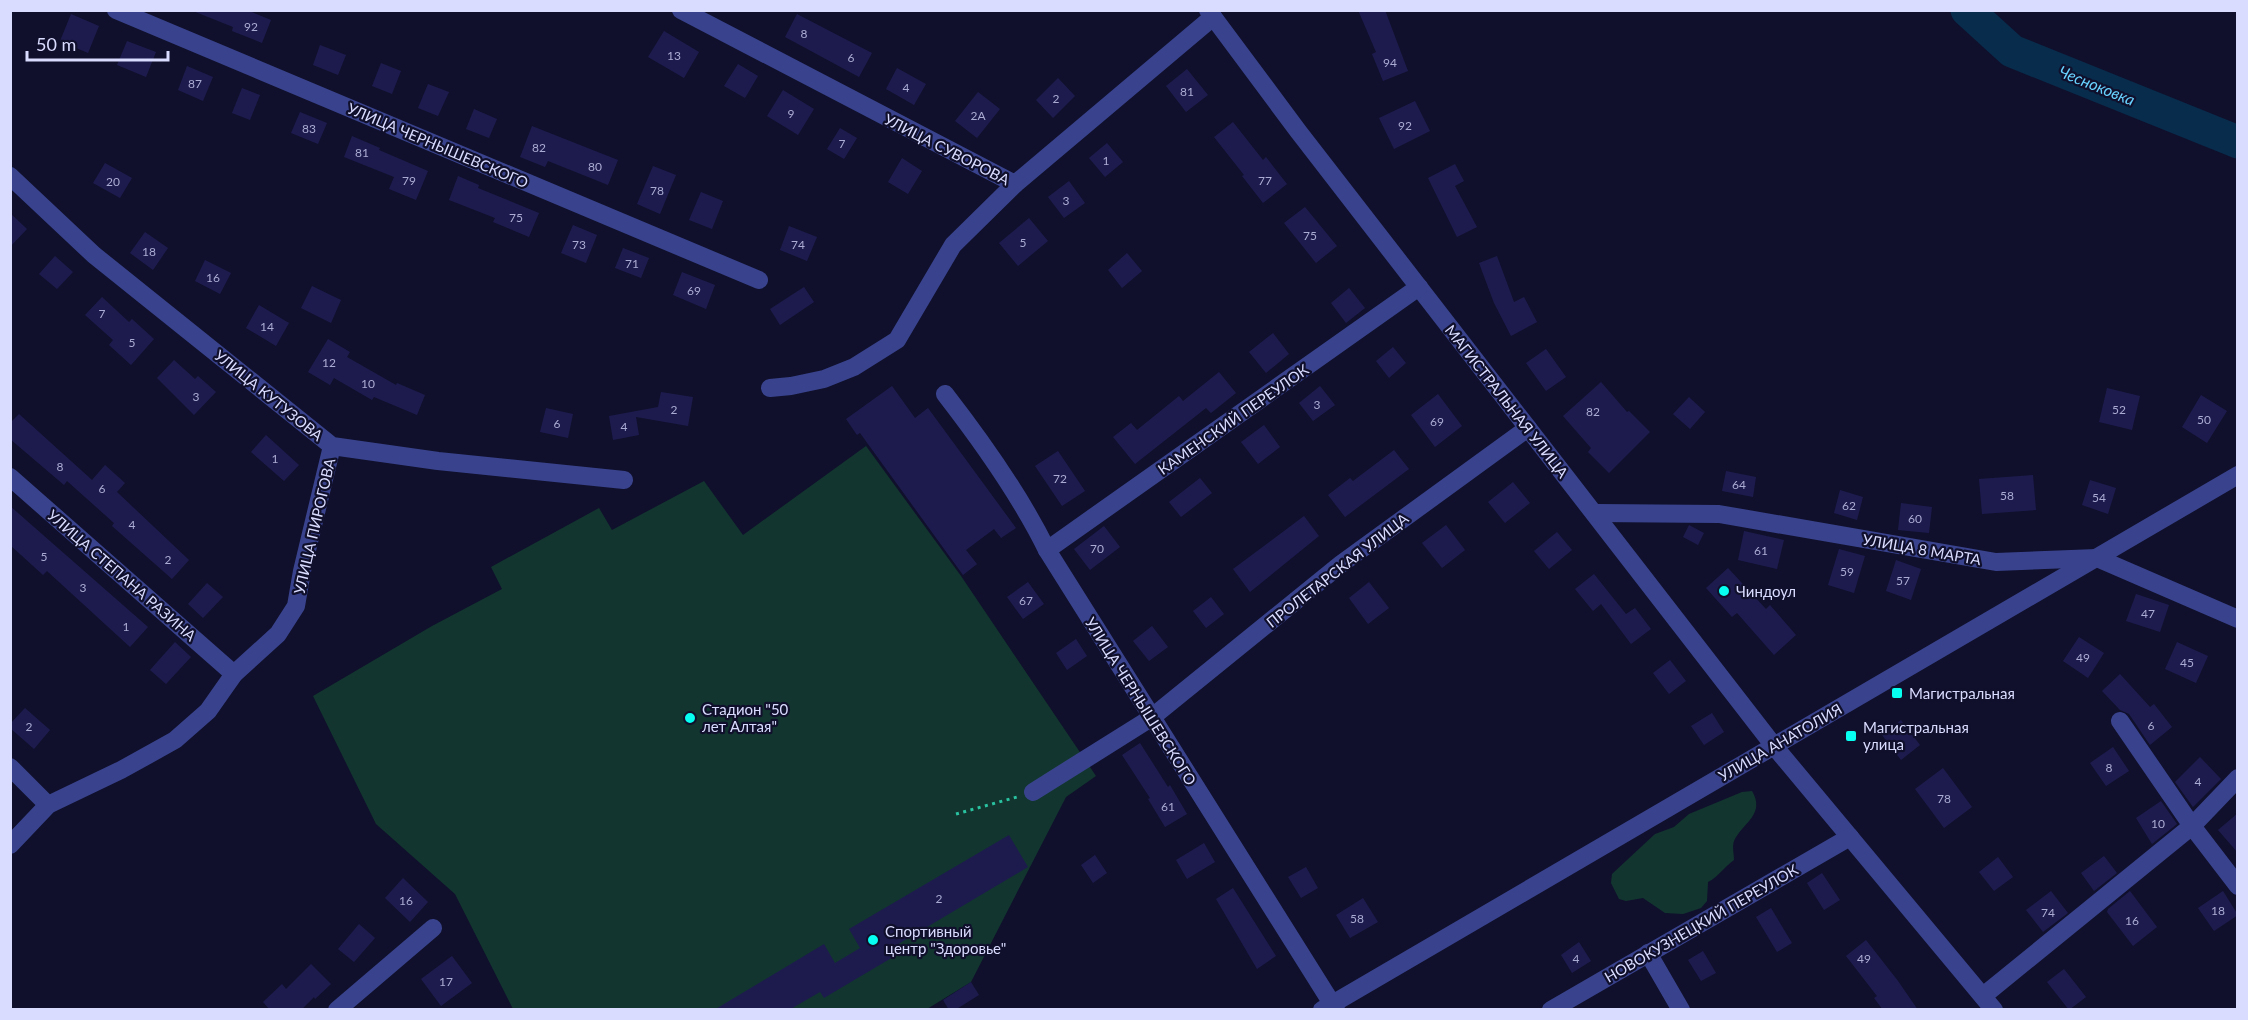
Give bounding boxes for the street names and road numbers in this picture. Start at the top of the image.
street label: УЛИЦА ЧЕРНЫШЕВСКОГО [345,99,531,191]
street label: УЛИЦА СУВОРОВА [881,110,1013,189]
street label: МАГИСТРАЛЬНАЯ УЛИЦА [1442,321,1573,482]
street label: УЛИЦА КУТУЗОВА [211,346,328,445]
street label: КАМЕНСКИЙ ПЕРЕУЛОК [1154,360,1312,478]
street label: УЛИЦА ПИРОГОВА [290,455,339,596]
street label: УЛИЦА СТЕПАНА РАЗИНА [44,506,201,645]
street label: ПРОЛЕТАРСКАЯ УЛИЦА [1263,509,1412,631]
street label: УЛИЦА 8 МАРТА [1861,530,1984,568]
street label: УЛИЦА ЧЕРНЫШЕВСКОГО [1082,614,1200,788]
street label: УЛИЦА АНАТОЛИЯ [1715,699,1845,785]
street label: НОВОКУЗНЕЦКИЙ ПЕРЕУЛОК [1601,860,1801,986]

